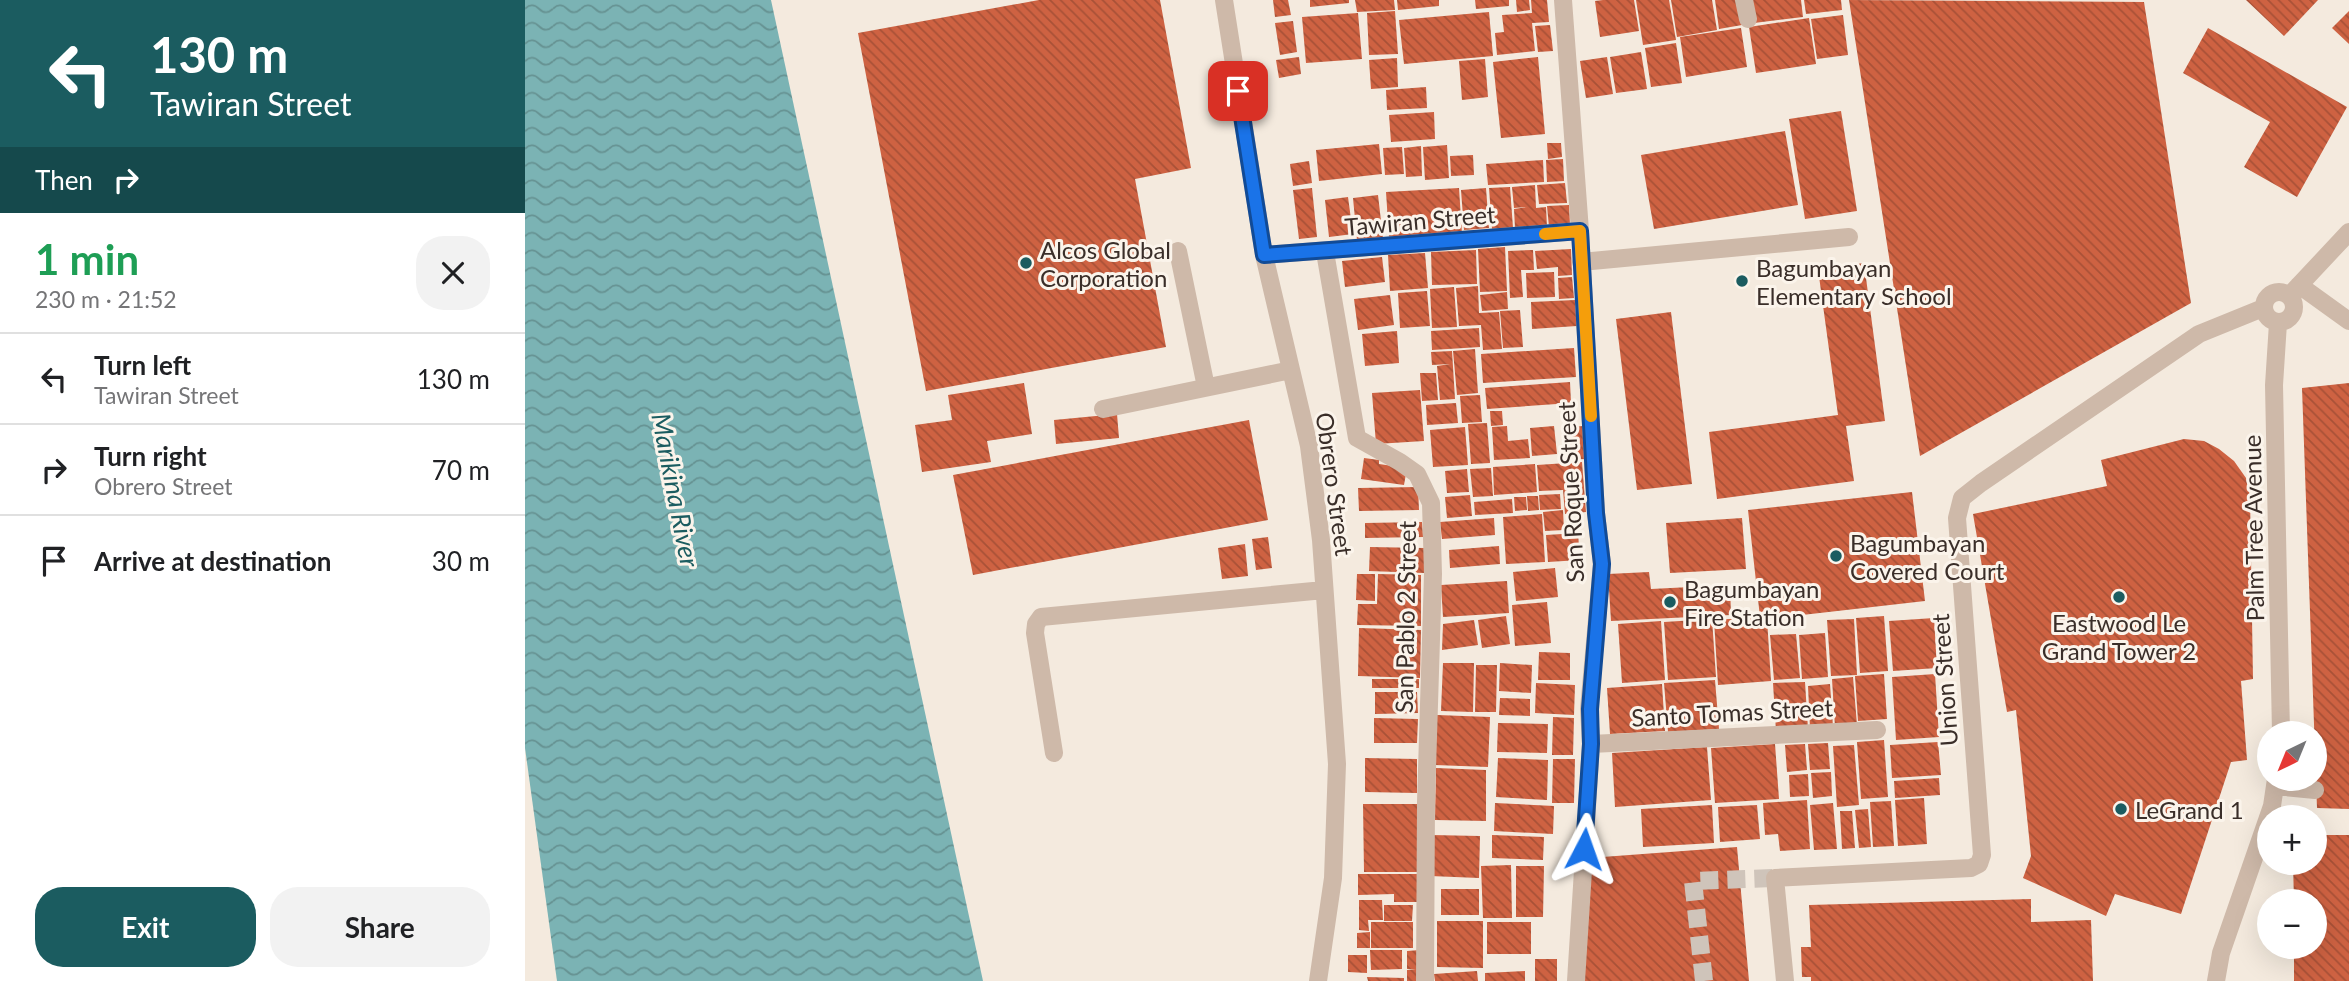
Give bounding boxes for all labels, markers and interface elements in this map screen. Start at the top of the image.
text: 130 m [150,25,288,83]
icon: left [35,28,126,119]
pin [1208,61,1268,121]
icon: arrive [1219,72,1257,110]
text: Tawiran Street [150,84,351,123]
icon: right [107,161,145,199]
text: Then [35,164,93,196]
street label: Tawiran Street [1343,199,1497,241]
text: 1 min [35,234,139,284]
place label: Alcos Global Corporation [1040,235,1171,292]
button: close [416,236,490,310]
place label: Bagumbayan Elementary School [1756,253,1952,310]
marker: Alcos Global Corporation [1018,255,1034,271]
marker: Bagumbayan Elementary School [1734,273,1750,289]
text: 230 m · 21:52 [35,285,177,313]
text: Turn left [94,349,191,381]
icon: left [35,360,73,398]
text: 130 m [417,363,490,395]
text: Tawiran Street [94,381,239,409]
street label: San Roque Street [1551,400,1589,583]
water label: Marikina River [645,410,707,571]
street label: Obrero Street [1311,410,1359,558]
street label: Palm Tree Avenue [2237,434,2269,622]
text: Turn right [94,440,207,472]
icon: right [35,451,73,489]
text: 70 m [432,454,490,486]
text: Obrero Street [94,472,233,500]
street label: San Pablo 2 Street [1389,520,1421,713]
place label: Bagumbayan Covered Court [1850,528,2005,585]
icon: arrive [35,542,73,580]
text: Arrive at destination [94,545,331,577]
text: 30 m [432,545,490,577]
marker: Bagumbayan Covered Court [1828,548,1844,564]
place label: Bagumbayan Fire Station [1684,574,1819,631]
marker: Eastwood Le Grand Tower 2 [2111,589,2127,605]
marker: Bagumbayan Fire Station [1662,594,1678,610]
place label: Eastwood Le Grand Tower 2 [2042,608,2196,665]
street label: Union Street [1925,612,1963,747]
street label: Santo Tomas Street [1630,692,1834,732]
north arrow [2257,721,2327,791]
map controls [2257,721,2327,959]
place label: LeGrand 1 [2135,795,2244,824]
marker: LeGrand 1 [2113,801,2129,817]
button: + [2257,805,2327,875]
position arrow [1547,812,1621,886]
button: Exit [35,887,256,967]
button: Share [270,887,490,967]
button: − [2257,889,2327,959]

